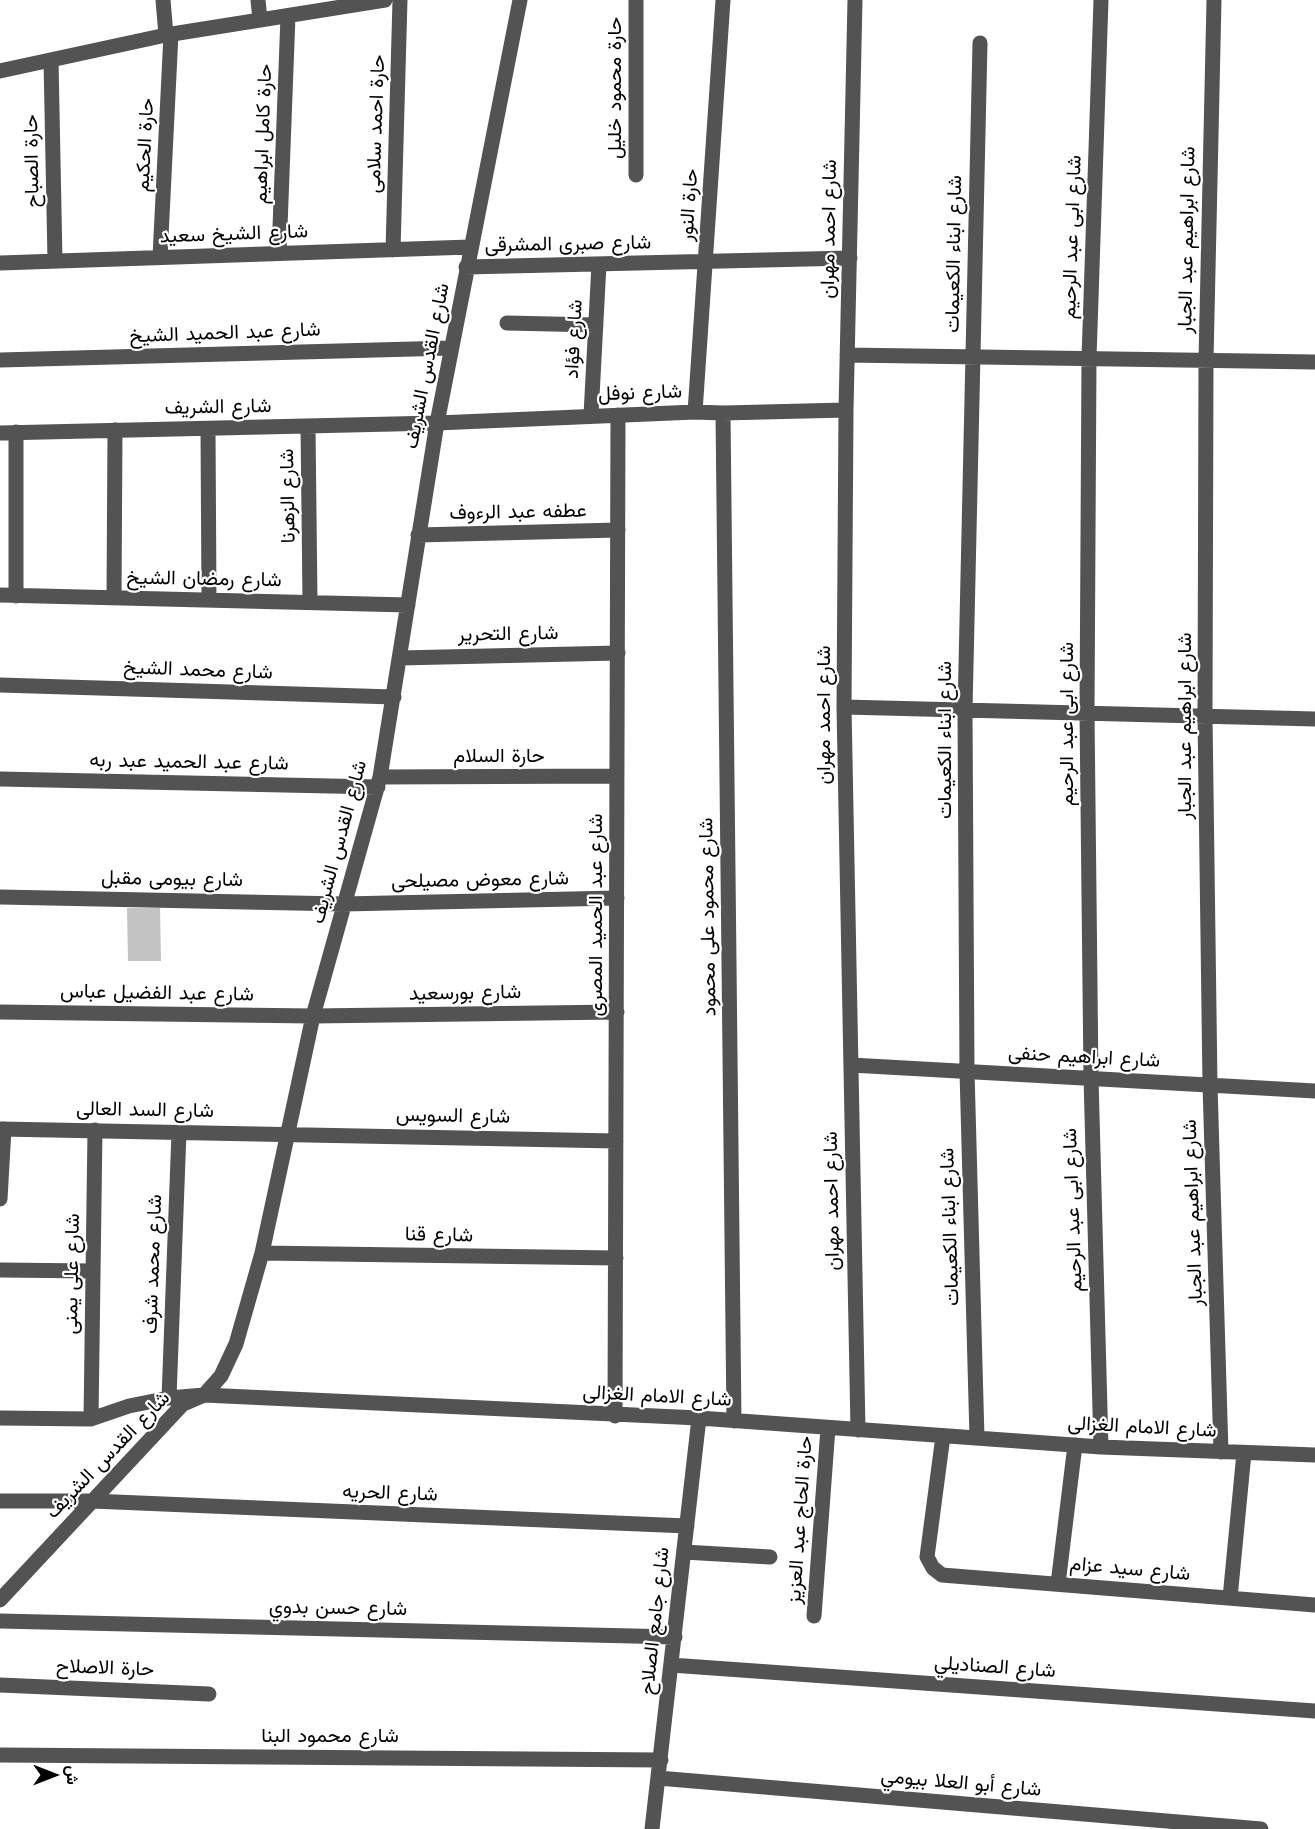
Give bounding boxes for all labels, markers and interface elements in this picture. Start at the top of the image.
street label: حارة محمود خليل [603,17,627,159]
street label: حارة احمد سلامى [362,54,390,194]
street label: حارة كامل ابراهيم [249,63,277,205]
street label: حارة الحكيم [131,97,159,193]
street label: حارة الصباح [19,114,45,208]
street label: شارع ابراهيم عبد الجبار [1173,146,1201,334]
street label: شارع ابى عبد الرحيم [1057,155,1087,319]
street label: شارع احمد مهران [816,159,842,299]
street label: حارة النور [674,168,704,242]
street label: شارع ابناء الكعيمات [941,175,967,333]
street label: شارع الشيخ سعيد [159,219,309,249]
street label: شارع صبرى المشرقى [485,231,651,257]
street label: شارع القدس الشريف [399,281,455,451]
street label: شارع فؤاد [560,299,588,379]
street label: شارع عبد الحميد الشيخ [129,318,321,348]
street label: شارع نوفل [598,380,682,406]
street label: شارع الشريف [164,394,272,420]
street label: شارع الزهرنا [275,448,301,544]
street label: عطفه عبد الرءوف [449,499,587,525]
street label: شارع رمضان الشيخ [126,566,282,592]
street label: شارع التحرير [457,621,559,647]
street label: شارع ابراهيم عبد الجبار [1173,632,1197,820]
street label: شارع ابى عبد الرحيم [1055,642,1079,806]
street label: شارع احمد مهران [812,645,836,785]
street label: شارع محمد الشيخ [123,655,273,685]
street label: شارع ابناء الكعيمات [933,661,957,819]
street label: حارة السلام [453,744,545,768]
street label: شارع عبد الحميد عبد ربه [89,748,289,776]
street label: شارع القدس الشريف [306,758,372,926]
street label: شارع عبد الحميد المصرى [584,814,608,1016]
street label: شارع محمود على محمود [694,817,722,1017]
street label: شارع بيومى مقبل [101,866,243,892]
street label: شارع معوض مصيلحى [391,866,569,894]
street label: شارع عبد الفضيل عباس [60,979,254,1007]
street label: شارع بورسعيد [409,980,521,1006]
street label: شارع ابراهيم حنفى [1007,1041,1161,1073]
street label: شارع السد العالى [76,1097,214,1123]
street label: شارع السويس [396,1103,510,1129]
street label: شارع ابراهيم عبد الجبار [1178,1119,1208,1307]
street label: شارع ابى عبد الرحيم [1058,1128,1088,1292]
street label: شارع احمد مهران [819,1131,845,1271]
street label: شارع ابناء الكعيمات [935,1148,965,1306]
street label: شارع محمد شرف [139,1194,167,1334]
street label: شارع على يمنى [59,1213,85,1335]
street label: شارع قنا [405,1222,473,1248]
street label: شارع الامام الغزالى [582,1380,732,1412]
street label: شارع القدس الشريف [41,1386,175,1524]
street label: شارع الامام الغزالى [1067,1411,1217,1443]
street label: حارة الحاج عبد العزيز [782,1435,818,1605]
street label: شارع الحريه [342,1479,438,1507]
street label: شارع جامع الصلاح [635,1546,675,1696]
street label: شارع سيد عزام [1069,1552,1191,1586]
street label: شارع حسن بدوي [269,1595,407,1621]
street label: شارع الصناديلي [933,1651,1057,1683]
street label: حارة الاصلاح [56,1654,154,1682]
street label: شارع محمود البنا [261,1724,399,1748]
north arrow [24,1745,84,1805]
street label: شارع أبو العلا بيومي [880,1764,1042,1802]
text: ش [63,1765,82,1785]

